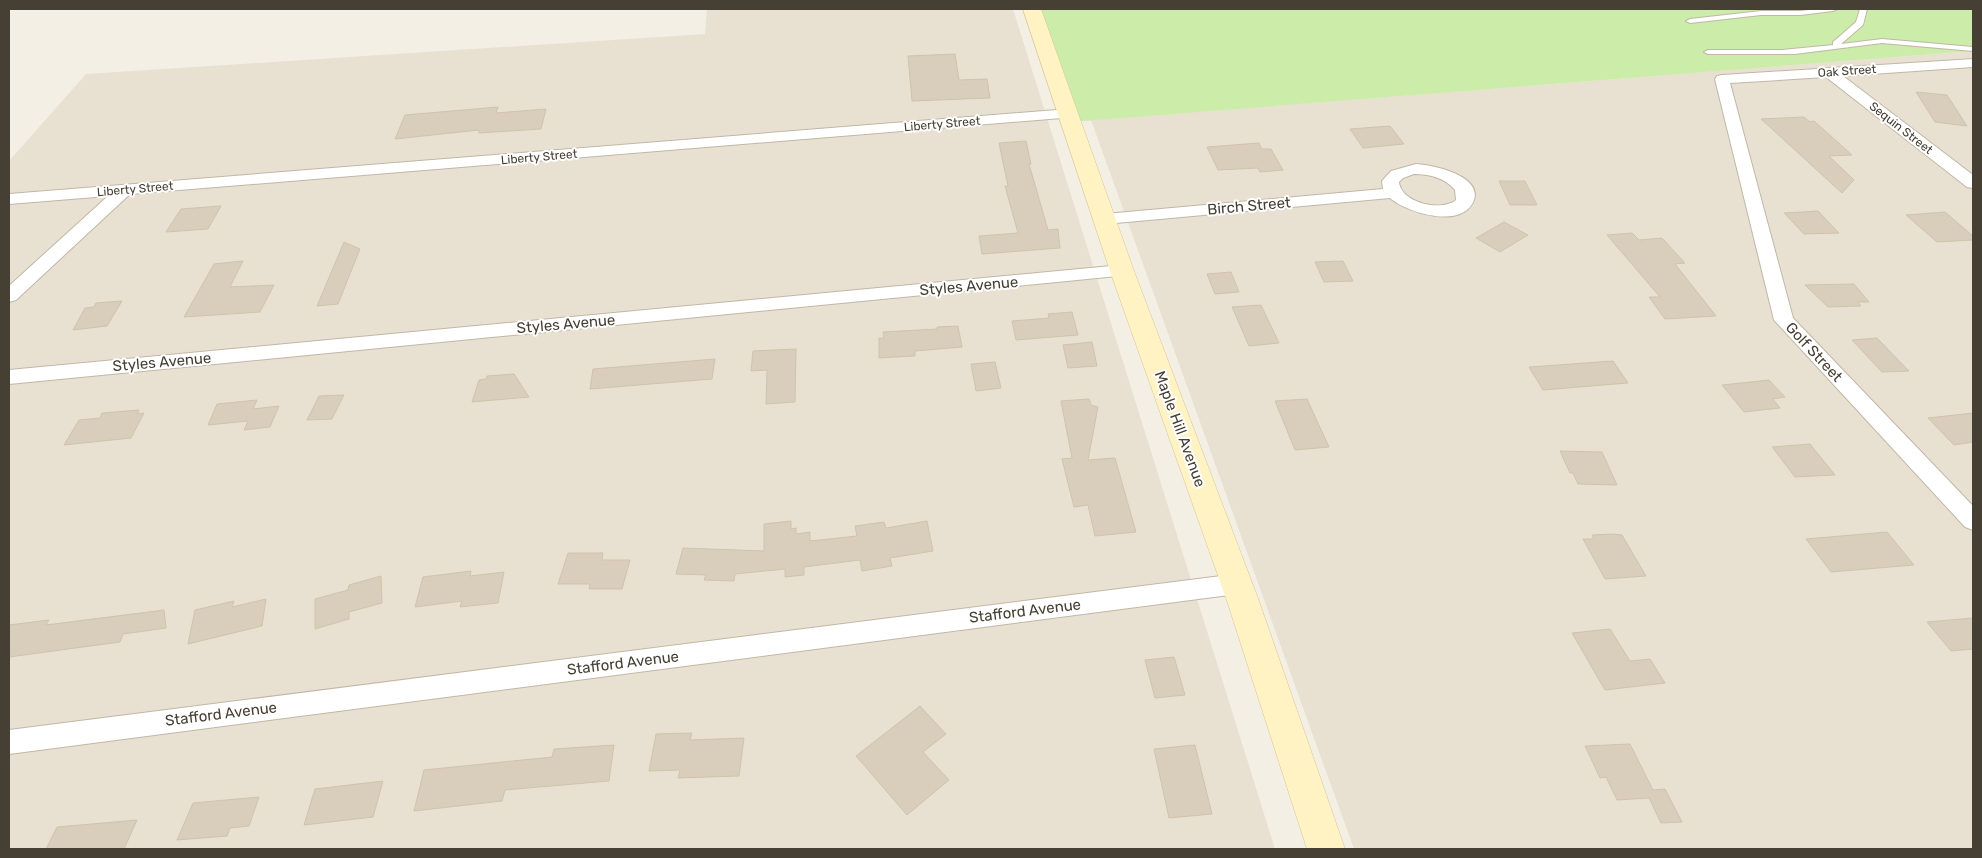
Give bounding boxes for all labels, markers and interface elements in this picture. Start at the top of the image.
street label: Oak Street [1817,62,1877,80]
street label: Sequin Street [1867,99,1936,157]
street label: Liberty Street [903,114,981,134]
street label: Liberty Street [500,147,578,167]
street label: Liberty Street [96,179,174,199]
street label: Birch Street [1207,193,1292,219]
street label: Styles Avenue [919,273,1019,299]
street label: Styles Avenue [516,311,616,337]
street label: Golf Street [1782,318,1846,386]
street label: Styles Avenue [112,349,212,375]
street label: Maple Hill Avenue [1151,368,1209,490]
street label: Stafford Avenue [968,595,1082,627]
street label: Stafford Avenue [566,647,680,679]
street label: Stafford Avenue [164,698,278,730]

